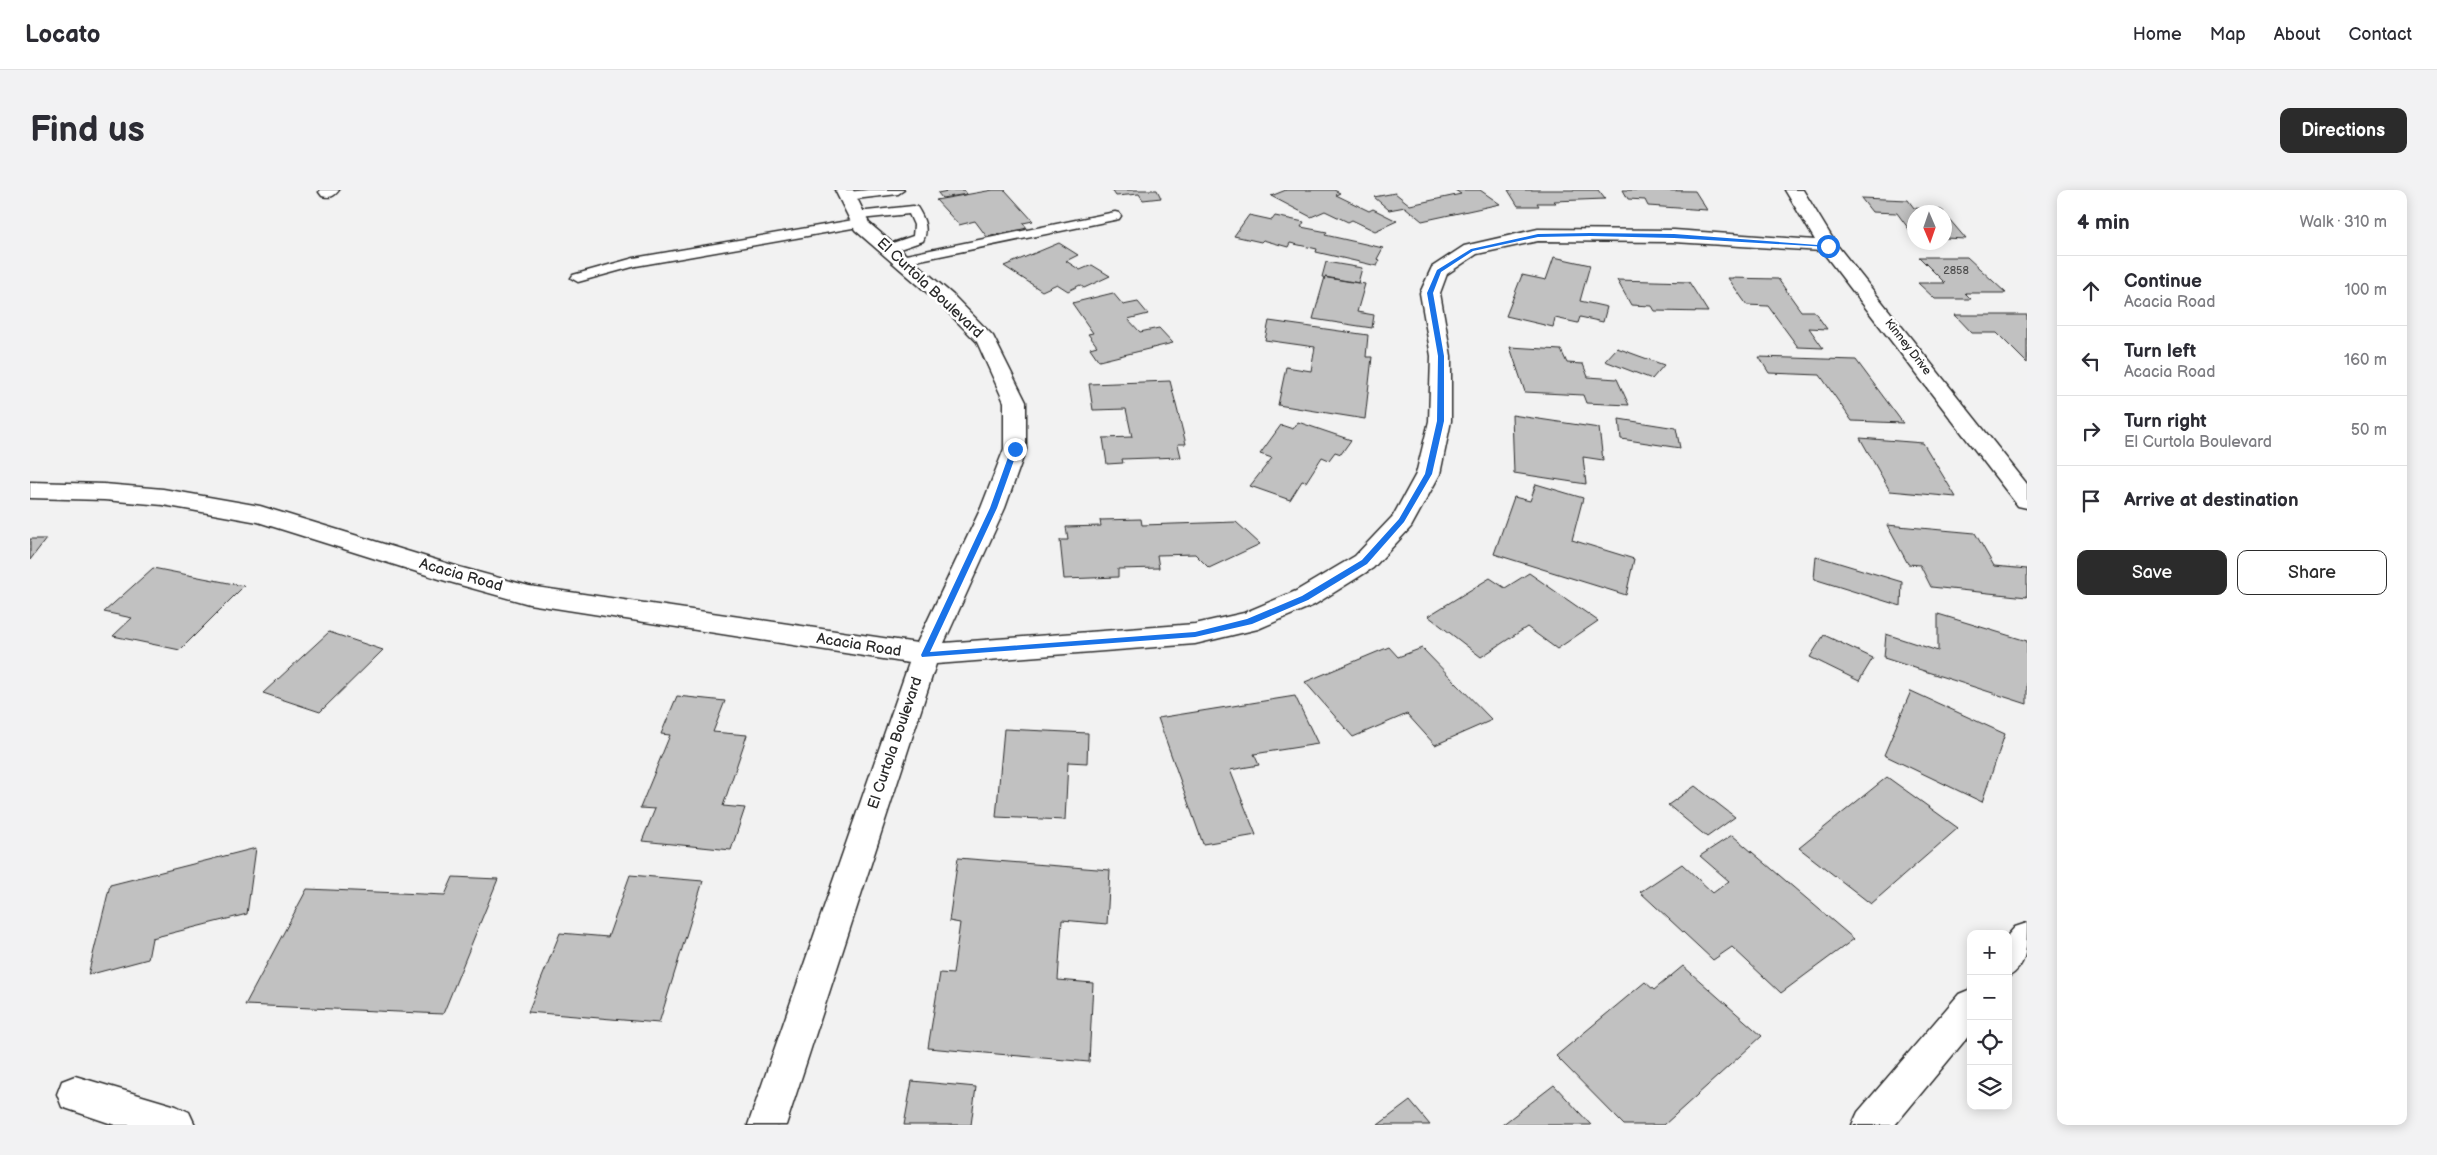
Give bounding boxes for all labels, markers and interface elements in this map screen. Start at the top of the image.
text: Locato [25,20,100,49]
text: Home [2133,24,2182,45]
text: Map [2210,24,2246,45]
text: About [2274,24,2321,45]
text: Contact [2349,24,2412,45]
button: Directions [2280,108,2407,153]
text: Find us [30,109,145,152]
north arrow [1907,205,1952,250]
text: 4 min [2077,210,2130,235]
text: Walk · 310 m [2299,213,2387,232]
street label: El Curtola Boulevard [873,234,987,342]
route start [1817,235,1840,258]
house number: 2858 [1943,264,1969,277]
text: Continue [2124,270,2202,293]
icon: ahead [2077,277,2105,305]
text: 100 m [2344,281,2387,300]
text: Acacia Road [2124,293,2215,312]
street label: Kinney Drive [1881,316,1935,378]
text: Turn left [2124,340,2196,363]
icon: left [2077,347,2105,375]
text: 160 m [2344,351,2387,370]
text: Acacia Road [2124,363,2215,382]
text: Turn right [2124,410,2207,433]
icon: right [2077,417,2105,445]
text: 50 m [2351,421,2387,440]
text: El Curtola Boulevard [2124,433,2272,452]
route end [1004,438,1027,461]
icon: arrive [2077,487,2105,515]
text: Arrive at destination [2124,489,2299,512]
button: Save [2077,550,2227,595]
button: Share [2237,550,2387,595]
street label: Acacia Road [417,554,505,596]
street label: Acacia Road [815,629,903,661]
street label: El Curtola Boulevard [863,674,927,812]
map controls [1967,930,2012,1110]
button: + [1967,930,2012,975]
button: − [1967,975,2012,1020]
button: locate [1967,1020,2012,1065]
button: layers [1967,1065,2012,1110]

